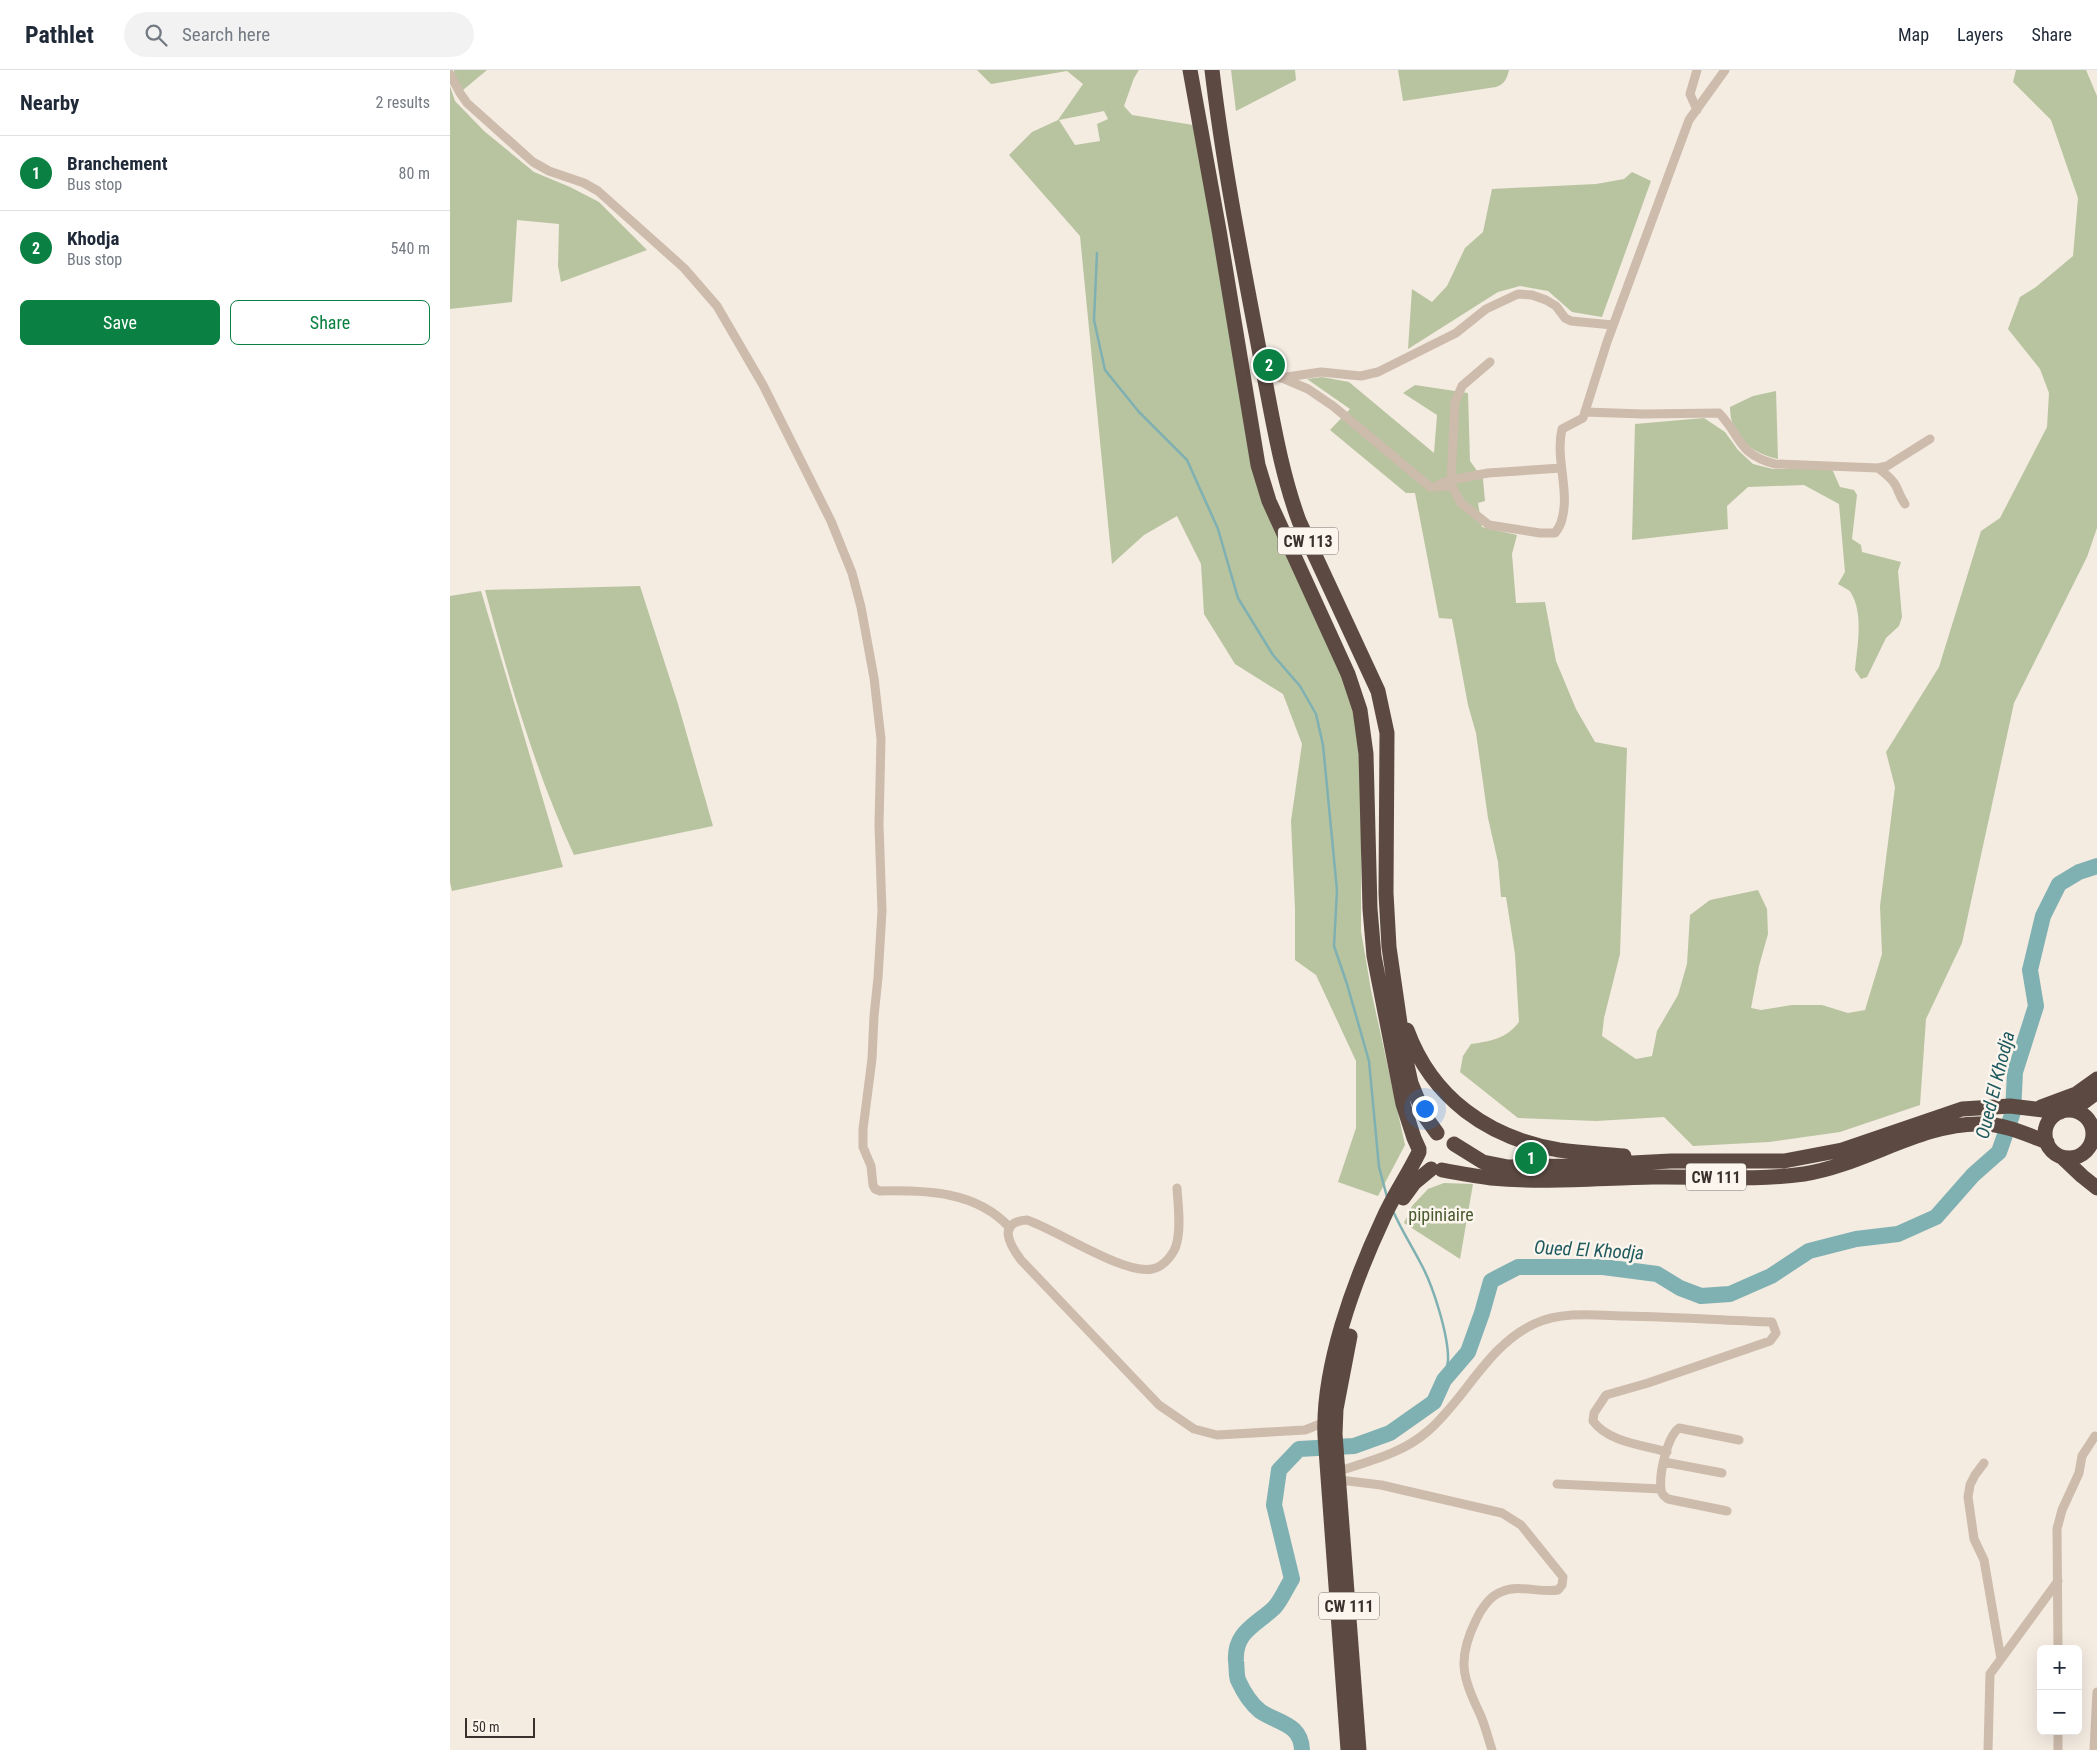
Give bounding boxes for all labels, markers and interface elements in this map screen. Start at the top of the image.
search box [124,12,474,57]
text: Pathlet [25,21,94,49]
icon: search [142,21,170,49]
text: Search here [182,23,270,46]
text: Map [1898,24,1929,45]
text: Layers [1957,24,2004,45]
text: Share [2032,24,2072,45]
text: Nearby [20,91,79,115]
text: 2 results [375,93,430,112]
text: Branchement [67,152,168,175]
text: 1 [32,164,40,183]
text: 80 m [398,164,430,183]
text: Bus stop [67,175,122,194]
text: Khodja [67,227,119,250]
text: 2 [32,239,40,258]
text: 540 m [391,239,430,258]
text: Bus stop [67,250,122,269]
button: Save [20,300,220,345]
button: Share [230,300,430,345]
pin: 2 [1253,346,1285,384]
road number: CW 113 [1278,528,1338,554]
water label: Oued El Khodja [1971,1029,2019,1141]
your location [1412,1096,1438,1122]
pin: 1 [1515,1139,1547,1177]
road number: CW 111 [1686,1164,1746,1190]
park label: pipiniaire [1408,1204,1474,1225]
water label: Oued El Khodja [1533,1236,1645,1264]
road number: CW 111 [1319,1592,1379,1620]
map controls [2037,1645,2082,1735]
button: + [2037,1645,2082,1690]
button: − [2037,1690,2082,1735]
scale bar [465,1715,535,1738]
text: 50 m [472,1719,500,1735]

